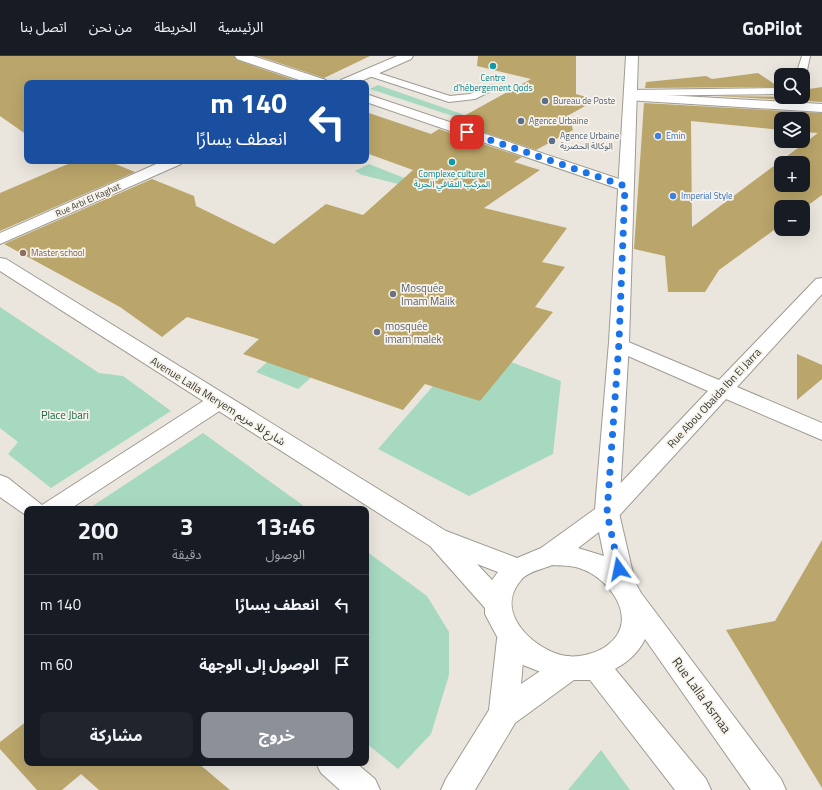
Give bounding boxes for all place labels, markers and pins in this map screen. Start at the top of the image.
marker: Centre d'hébergement Qods [488,61,498,71]
place label: Centre d'hébergement Qods [453,71,533,94]
place label: Bureau de Poste [553,94,616,107]
marker: Bureau de Poste [540,96,550,106]
place label: Agence Urbaine [529,114,589,127]
pin [450,115,484,149]
marker: Agence Urbaine [516,116,526,126]
place label: Agence Urbaine الوكالة الحضرية [560,129,620,152]
place label: Emin [666,129,685,142]
marker: Emin [653,131,663,141]
marker: Agence Urbaine الوكالة الحضرية [547,136,557,146]
marker: Complexe culturel المركب الثقافي الحرية [447,157,457,167]
place label: Complexe culturel المركب الثقافي الحرية [414,167,490,191]
place label: Imperial Style [681,189,733,202]
marker: Imperial Style [668,191,678,201]
place label: Master school [31,246,85,259]
marker: Master school [18,248,28,258]
place label: Mosquée Imam Malik [401,280,456,309]
marker: Mosquée Imam Malik [388,289,398,299]
place label: mosquée imam malek [385,318,443,347]
marker: mosquée imam malek [372,327,382,337]

